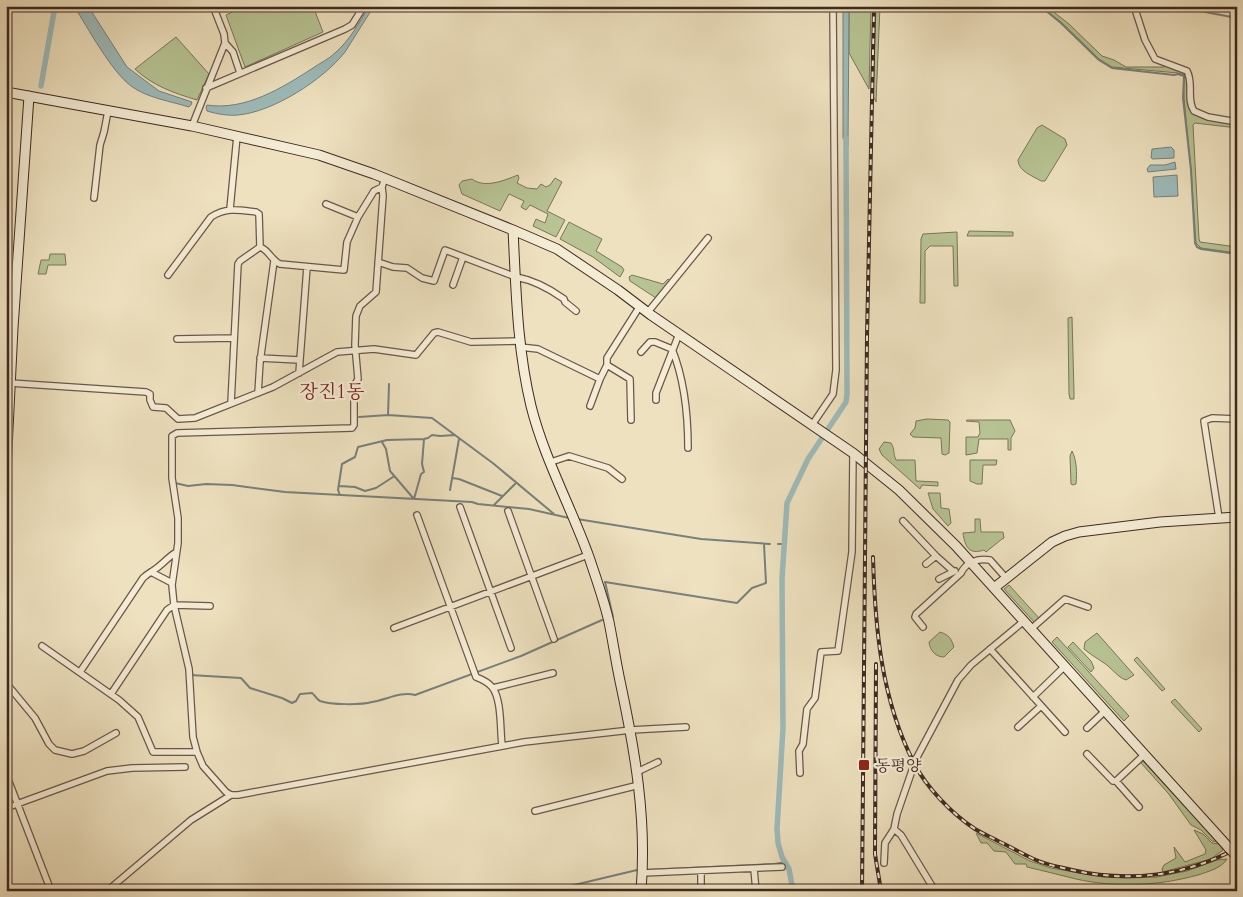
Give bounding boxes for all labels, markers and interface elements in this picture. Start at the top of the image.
district label: 장진1동 [300,379,365,405]
place label: 동평양 [875,755,922,777]
marker: 동평양 [857,758,871,772]

